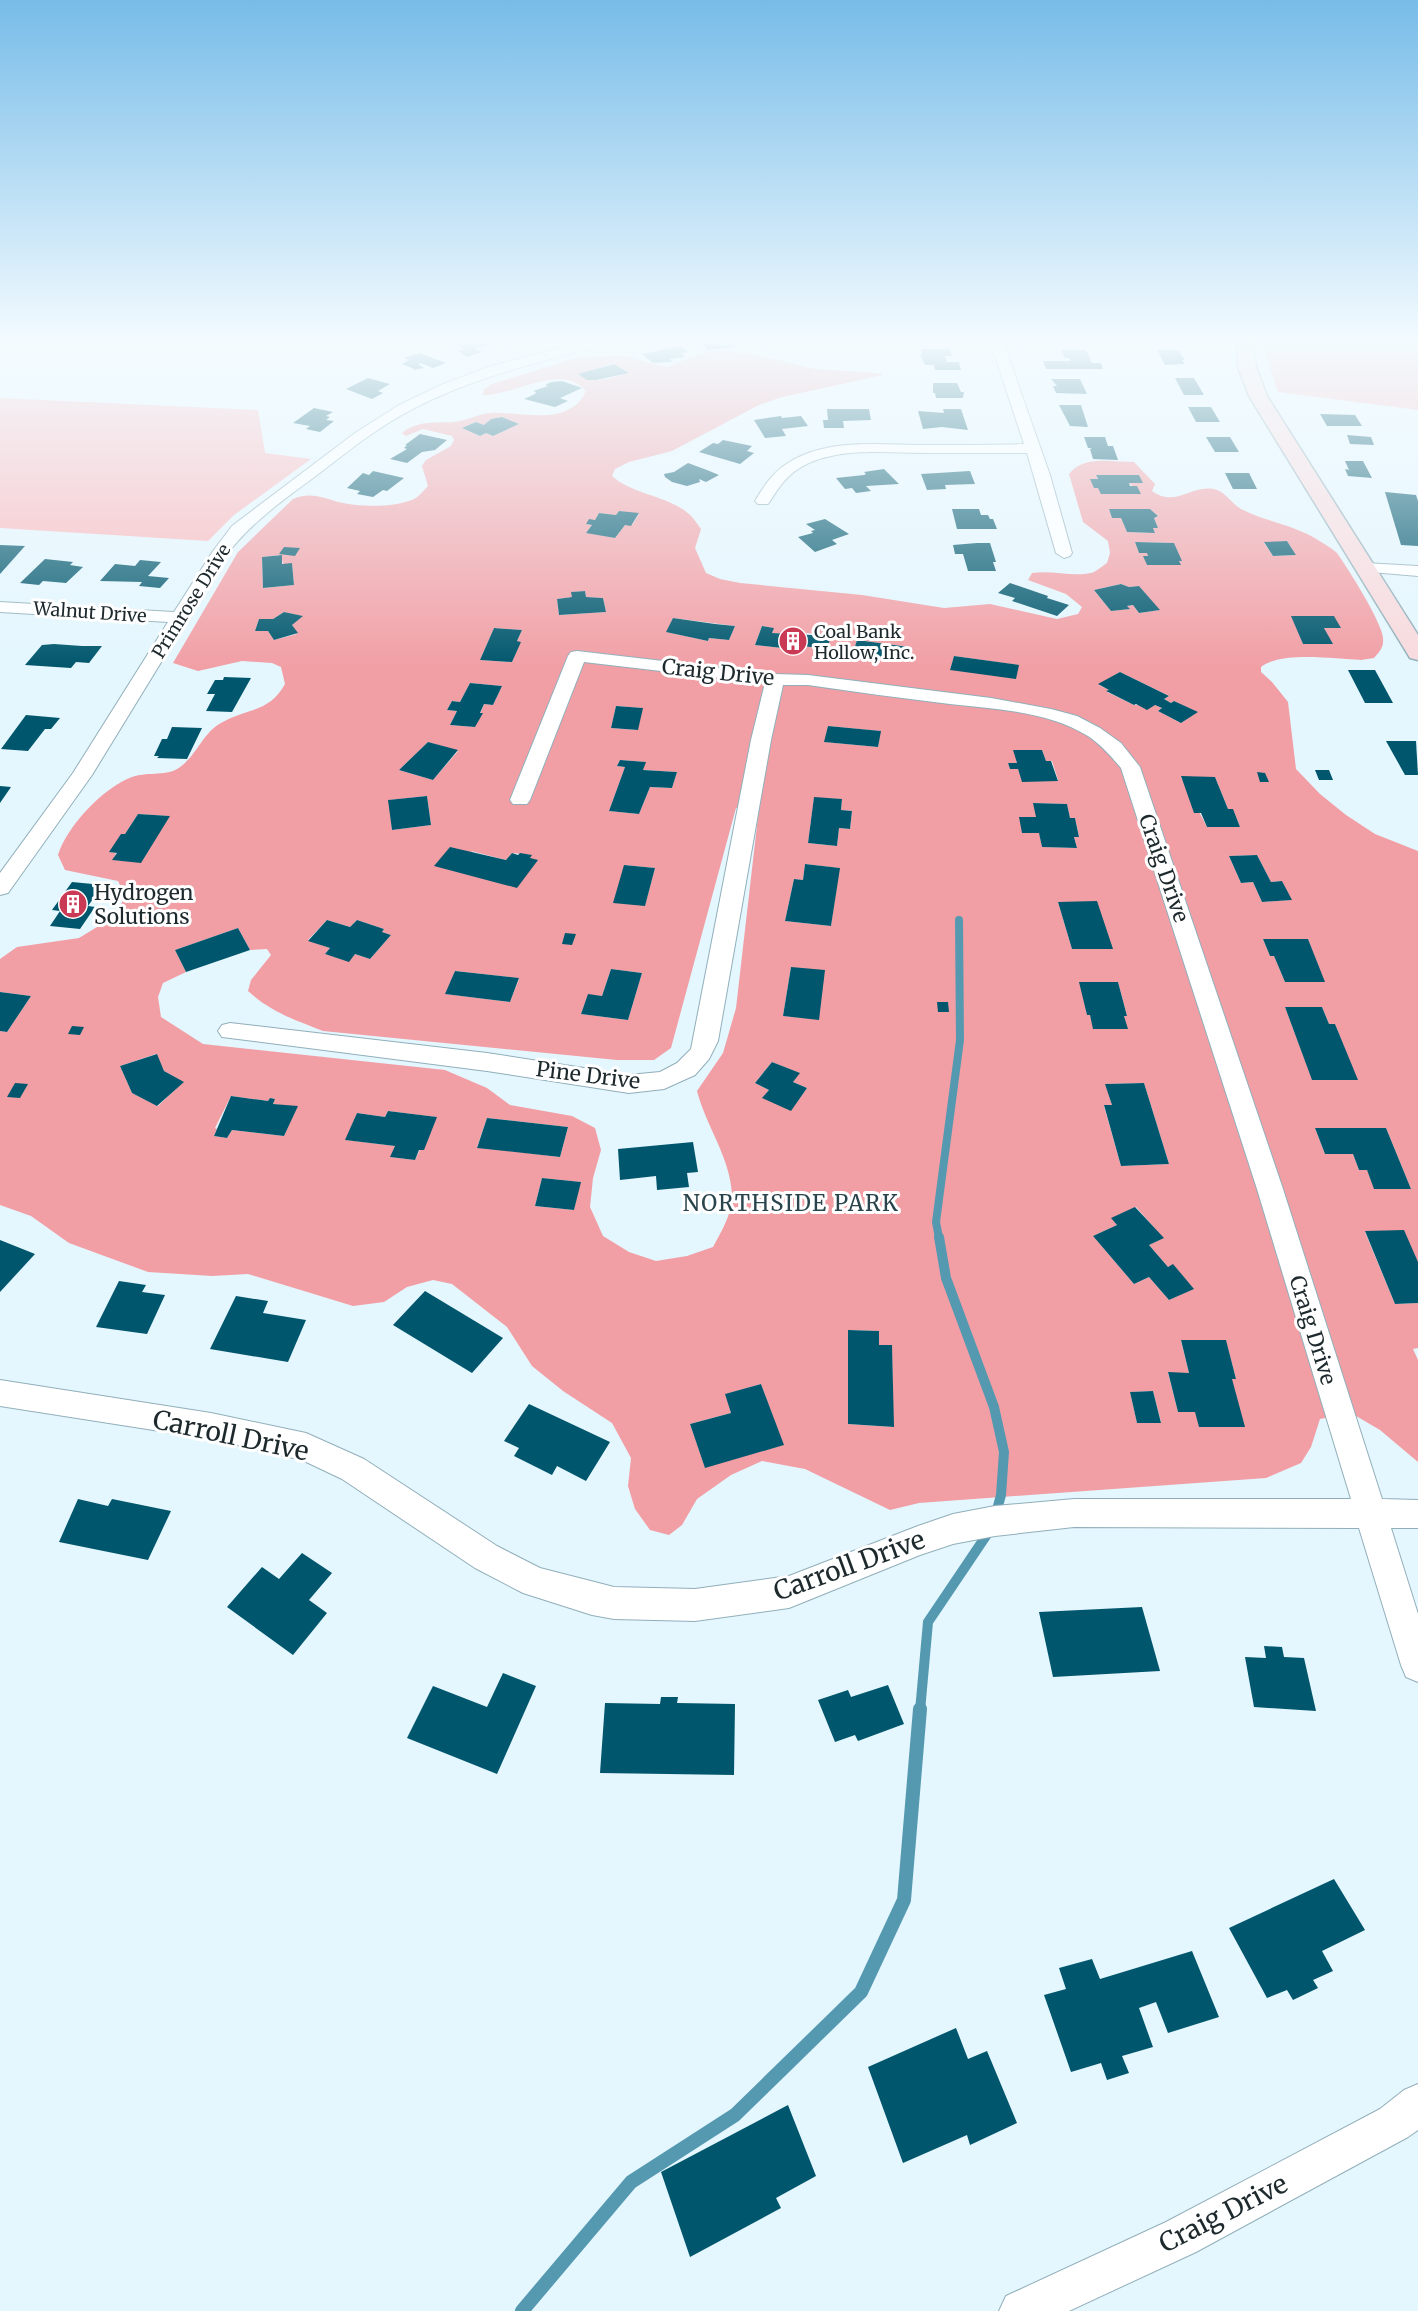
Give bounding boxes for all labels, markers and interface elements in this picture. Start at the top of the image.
street label: Primrose Drive [147,539,235,663]
street label: Walnut Drive [32,597,147,627]
place label: Coal Bank Hollow, Inc. [814,620,914,664]
building icon: Coal Bank Hollow, Inc. [777,625,809,657]
street label: Craig Drive [661,653,776,691]
street label: Craig Drive [1133,810,1195,926]
place label: Hydrogen Solutions [94,879,194,930]
building icon: Hydrogen Solutions [57,888,89,920]
street label: Pine Drive [534,1055,642,1095]
district label: NORTHSIDE PARK [683,1189,899,1217]
street label: Craig Drive [1284,1272,1342,1388]
street label: Carroll Drive [150,1402,312,1468]
street label: Carroll Drive [769,1522,929,1608]
street label: Craig Drive [1153,2167,1293,2259]

